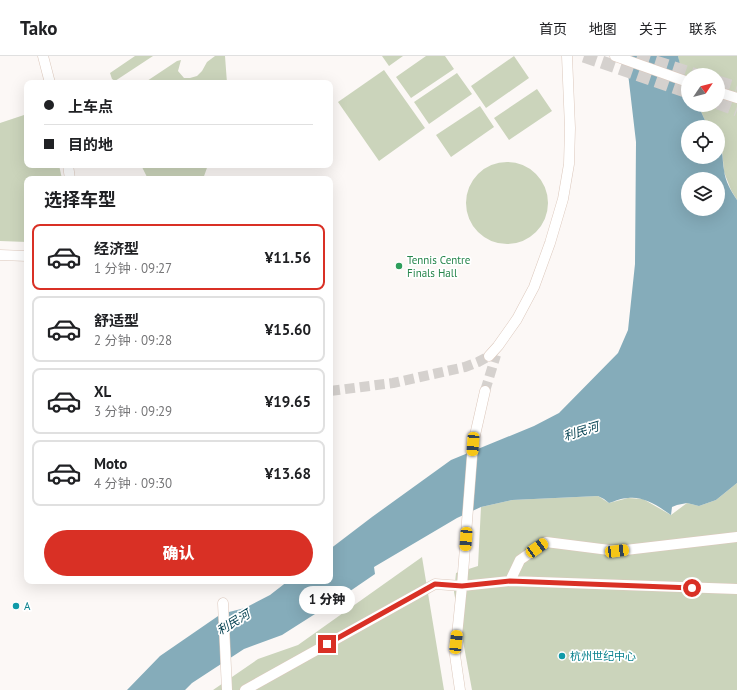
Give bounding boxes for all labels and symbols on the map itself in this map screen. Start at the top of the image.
north arrow [681,68,725,112]
place label: Tennis Centre Finals Hall [407,253,471,280]
marker: Tennis Centre Finals Hall [394,261,404,271]
water label: 利民河 [562,418,602,443]
car [466,432,480,456]
car [459,527,473,551]
car [524,536,550,560]
car [604,544,630,558]
route start [683,579,701,597]
callout: 1 分钟 [299,586,355,614]
place label: A [24,599,31,613]
marker: A [11,601,21,611]
water label: 利民河 [214,605,254,638]
car [449,629,463,655]
route end [318,635,336,653]
place label: 杭州世纪中心 [570,649,636,663]
marker: 杭州世纪中心 [557,651,567,661]

